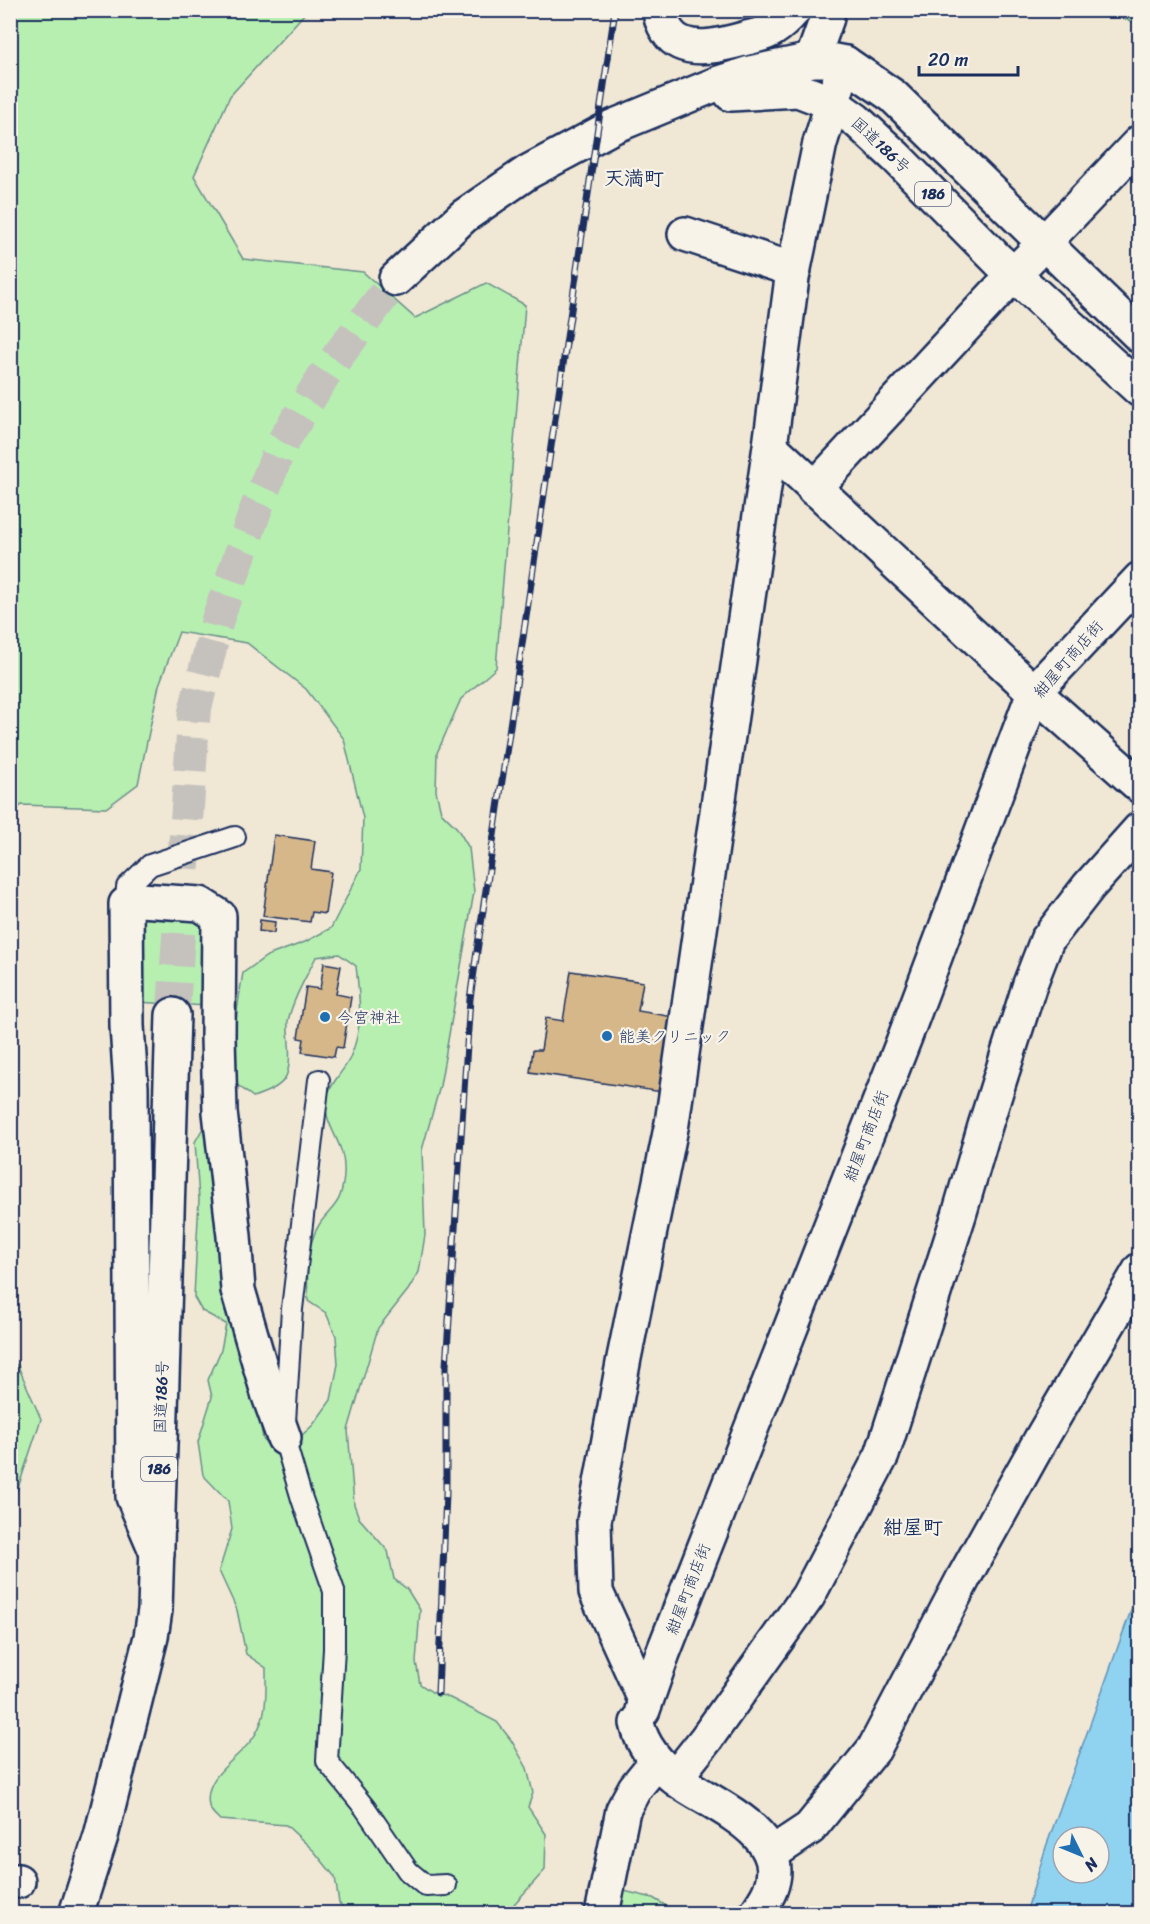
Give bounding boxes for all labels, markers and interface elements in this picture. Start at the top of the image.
scale bar [919,39,1018,77]
text: 20 m [928,44,968,76]
street label: 国道186号 [844,109,918,181]
district label: 天満町 [604,161,664,196]
road number: 186 [915,182,951,206]
street label: 紺屋町商店街 [1026,613,1110,705]
place label: 今宮神社 [337,1003,401,1032]
marker: 今宮神社 [318,1010,332,1024]
place label: 能美クリニック [619,1022,731,1051]
marker: 能美クリニック [600,1029,614,1043]
street label: 紺屋町商店街 [835,1086,897,1186]
street label: 国道186号 [145,1360,177,1434]
road number: 186 [141,1457,177,1481]
district label: 紺屋町 [883,1510,943,1545]
street label: 紺屋町商店街 [657,1539,719,1639]
north arrow [1051,1825,1111,1885]
text: N [1077,1850,1107,1879]

